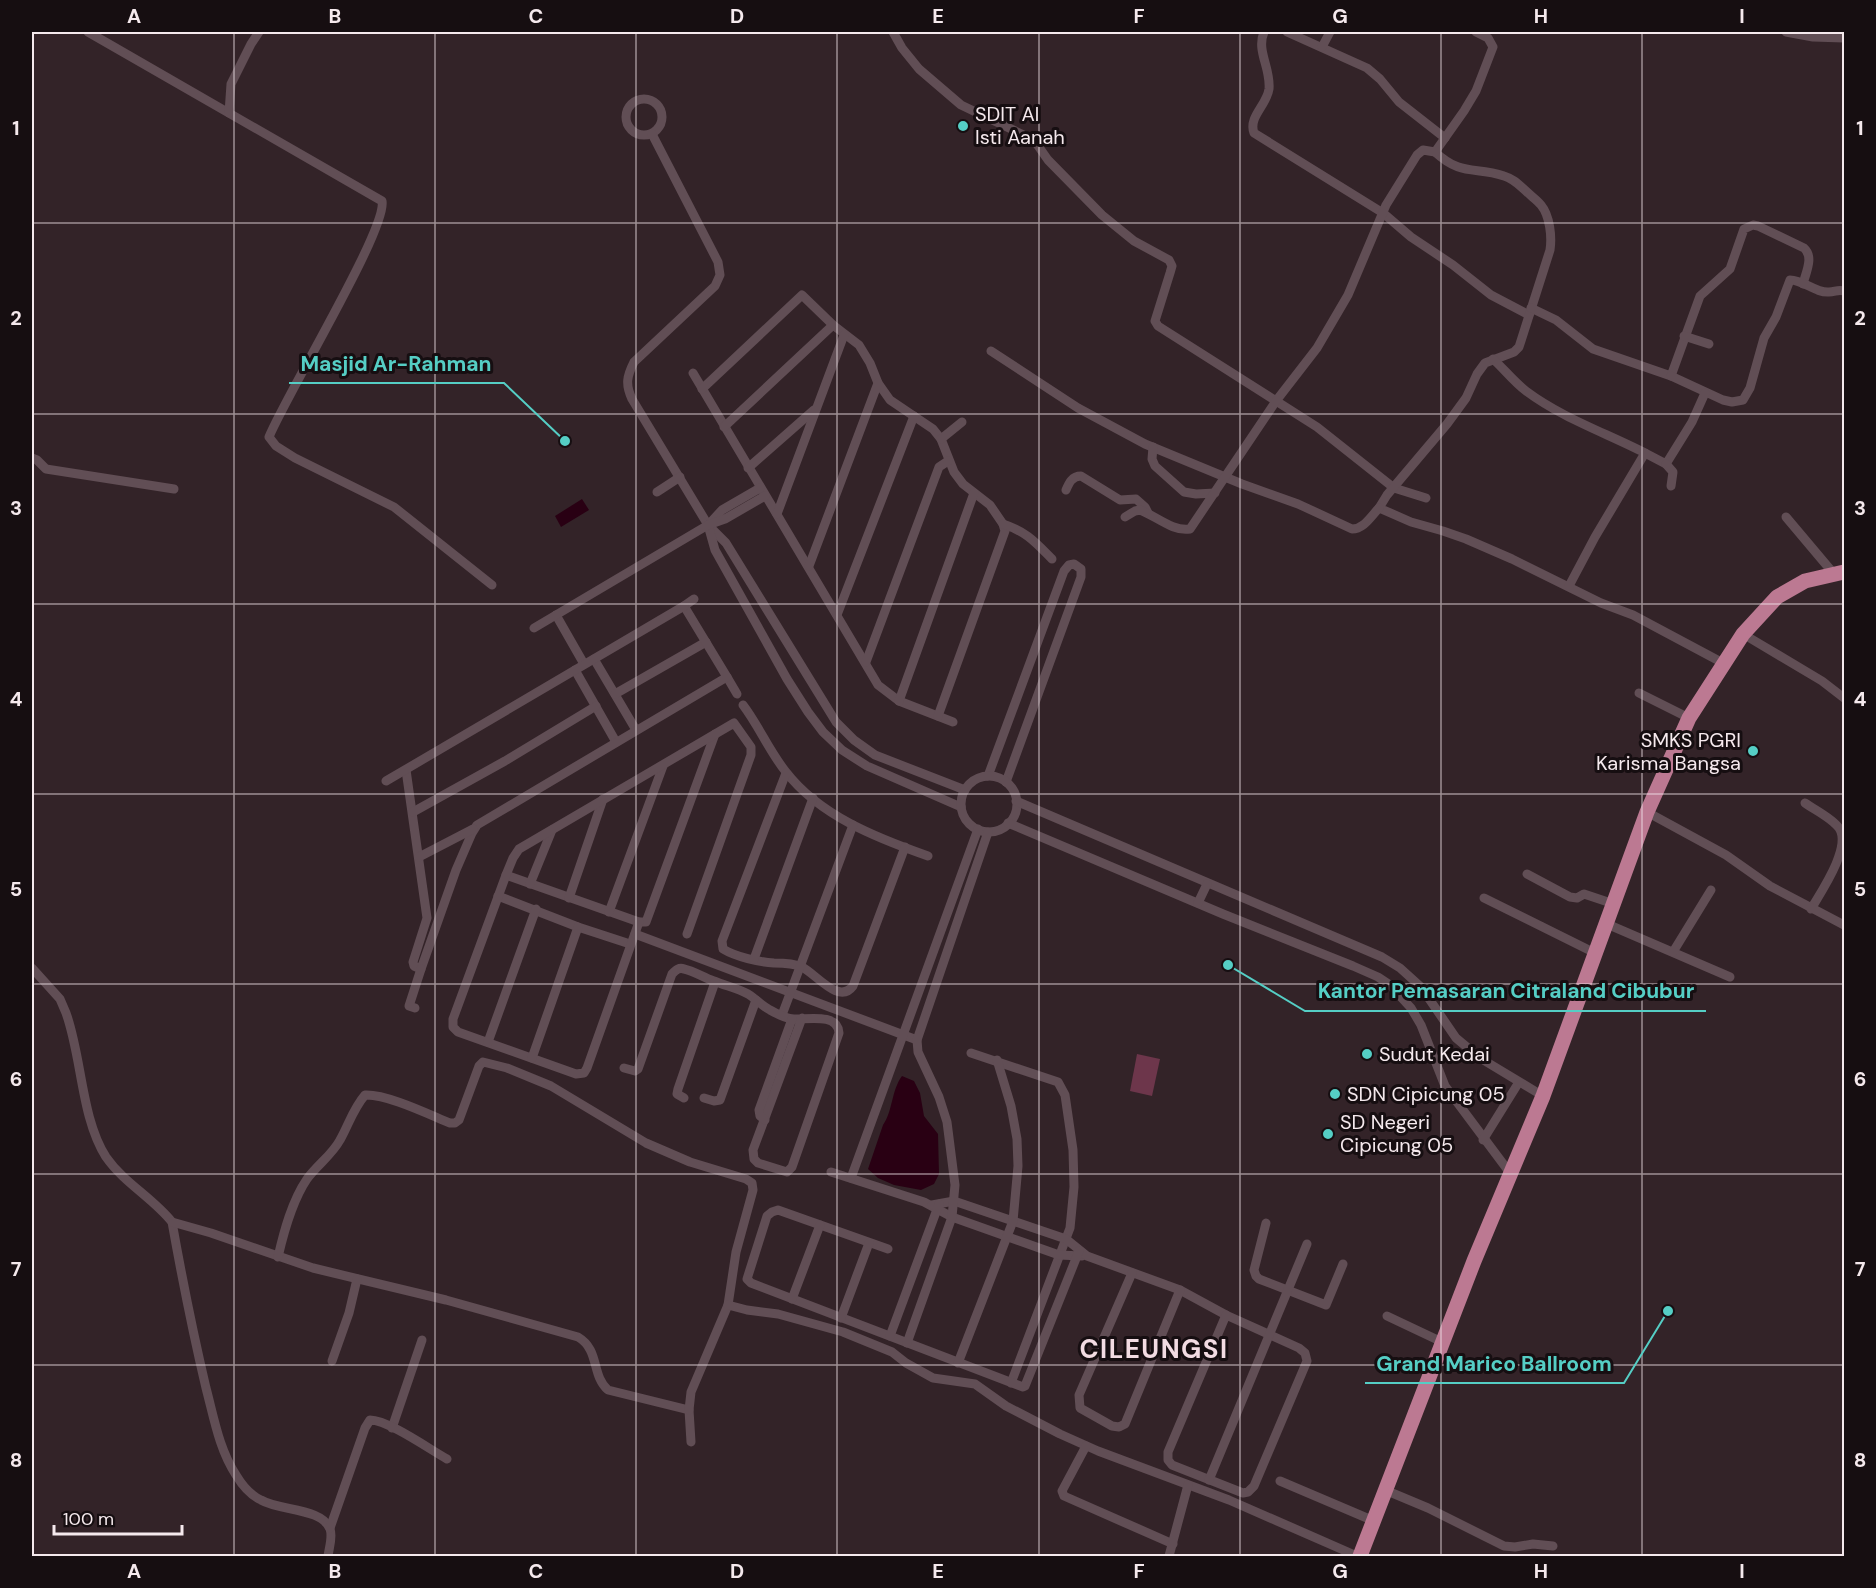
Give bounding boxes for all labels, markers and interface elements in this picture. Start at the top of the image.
text: A [127,3,141,29]
text: B [329,3,341,29]
text: C [529,3,543,29]
text: D [730,3,744,29]
text: E [932,3,944,29]
text: F [1133,3,1145,29]
text: G [1332,3,1348,29]
text: H [1534,3,1548,29]
text: I [1739,3,1745,29]
place label: SDIT Al Isti Aanah [975,101,1065,150]
text: 1 [12,115,20,141]
text: 1 [1856,115,1864,141]
marker: SDIT Al Isti Aanah [956,119,970,133]
text: 2 [10,305,22,331]
text: 2 [1854,305,1866,331]
callout: Masjid Ar-Rahman [289,344,504,383]
text: Masjid Ar-Rahman [301,350,492,378]
text: 3 [10,495,22,521]
text: 3 [1854,495,1866,521]
text: 4 [10,686,23,712]
text: 4 [1854,686,1867,712]
place label: SMKS PGRI Karisma Bangsa [1596,727,1741,776]
marker: SMKS PGRI Karisma Bangsa [1746,744,1760,758]
text: 5 [10,876,22,902]
text: 5 [1854,876,1866,902]
callout: Kantor Pemasaran Citraland Cibubur [1305,972,1706,1011]
text: Kantor Pemasaran Citraland Cibubur [1318,977,1695,1005]
place label: Sudut Kedai [1379,1041,1490,1067]
marker: Sudut Kedai [1360,1047,1374,1061]
text: 6 [10,1066,22,1092]
text: 6 [1854,1066,1866,1092]
place label: SDN Cipicung 05 [1347,1081,1505,1107]
marker: SDN Cipicung 05 [1328,1087,1342,1101]
place label: SD Negeri Cipicung 05 [1340,1109,1453,1158]
marker: SD Negeri Cipicung 05 [1321,1127,1335,1141]
text: 7 [11,1256,22,1282]
text: 7 [1855,1256,1866,1282]
district label: CILEUNGSI [1079,1332,1229,1366]
callout: Grand Marico Ballroom [1365,1344,1624,1383]
text: Grand Marico Ballroom [1376,1350,1612,1378]
text: 8 [10,1447,22,1473]
text: 8 [1854,1447,1866,1473]
scale bar [54,1498,182,1536]
text: 100 m [63,1507,114,1531]
text: A [127,1558,141,1584]
text: B [329,1558,341,1584]
text: C [529,1558,543,1584]
text: D [730,1558,744,1584]
text: E [932,1558,944,1584]
text: F [1133,1558,1145,1584]
text: G [1332,1558,1348,1584]
text: H [1534,1558,1548,1584]
text: I [1739,1558,1745,1584]

